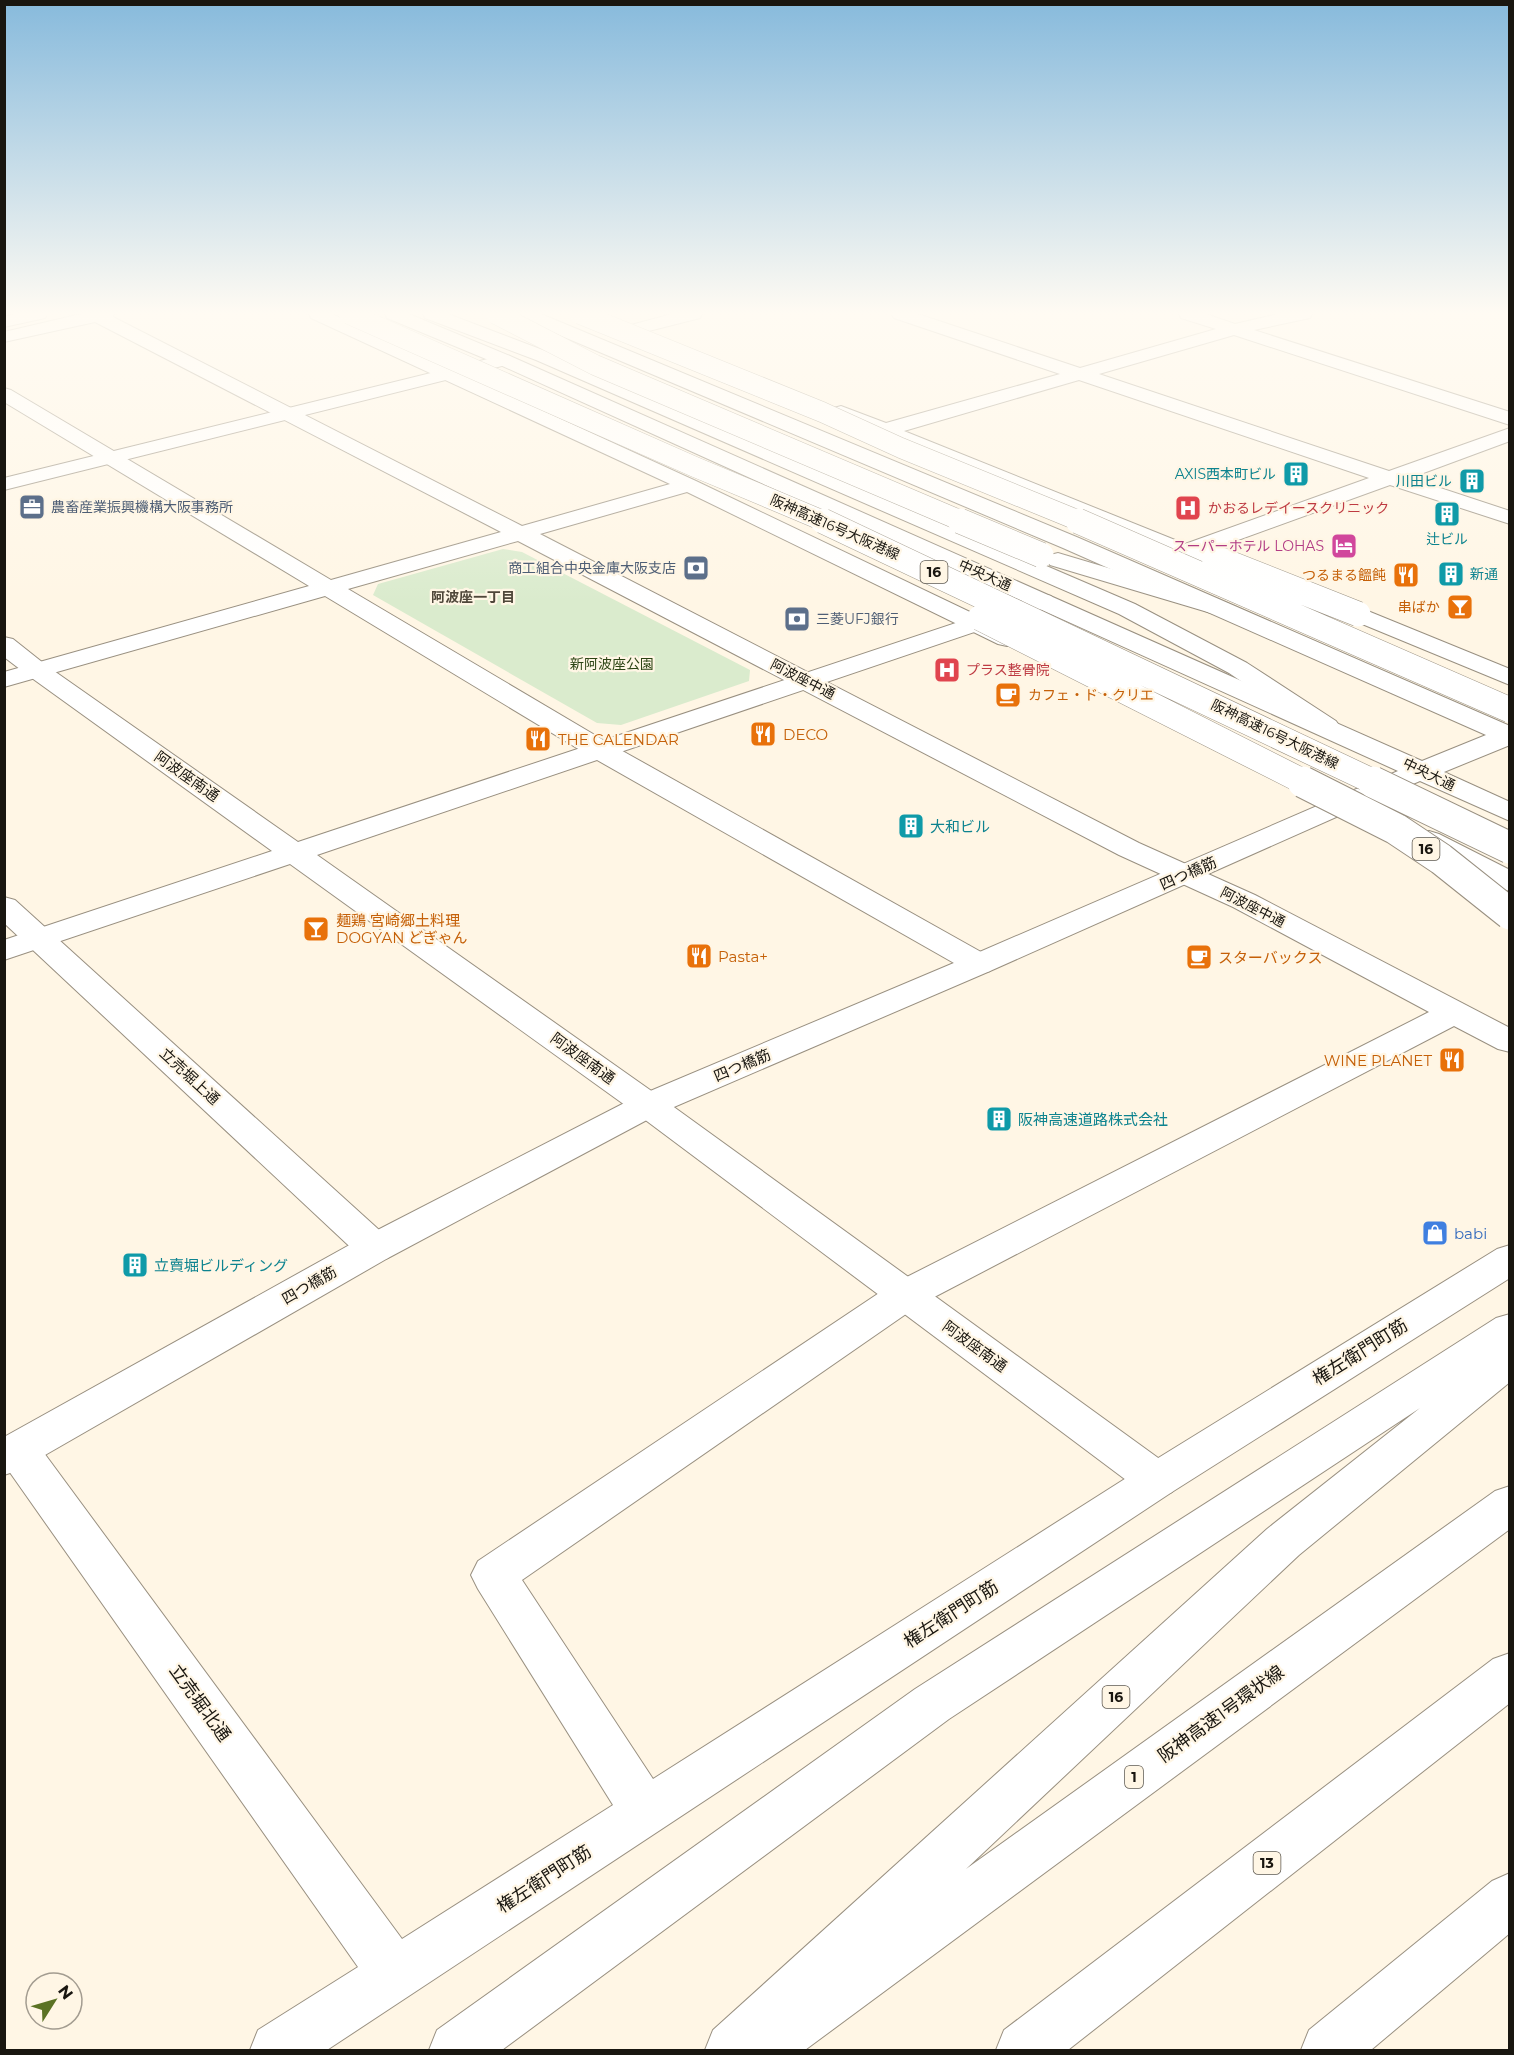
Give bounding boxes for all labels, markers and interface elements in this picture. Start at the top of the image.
building icon: AXIS西本町ビル [1281,459,1311,489]
place label: AXIS西本町ビル [1175,465,1276,483]
building icon: 川田ビル [1457,466,1487,496]
place label: 川田ビル [1396,472,1452,490]
street label: 阪神高速16号大阪港線 [768,490,902,564]
office icon: 農畜産業振興機構大阪事務所 [17,492,47,522]
hospital icon: かおるレデイースクリニック [1173,493,1203,523]
place label: 農畜産業振興機構大阪事務所 [51,498,233,516]
place label: かおるレデイースクリニック [1208,499,1389,517]
building icon: 辻ビル [1432,499,1462,529]
place label: 辻ビル [1426,530,1468,548]
hotel icon: スーパーホテル LOHAS [1329,531,1359,561]
place label: スーパーホテル LOHAS [1173,537,1324,555]
bank icon: 商工組合中央金庫大阪支店 [681,553,711,583]
street label: 中央大通 [956,555,1014,595]
place label: 商工組合中央金庫大阪支店 [508,559,676,577]
building icon: 新通 [1436,559,1466,589]
restaurant icon: つるまる饂飩 [1391,560,1421,590]
road number: 16 [920,561,948,583]
place label: 新通 [1470,565,1498,583]
place label: つるまる饂飩 [1302,566,1386,584]
district label: 阿波座一丁目 [431,588,515,606]
bar icon: 串ばか [1445,592,1475,622]
place label: 串ばか [1398,598,1440,616]
bank icon: 三菱UFJ銀行 [782,604,812,634]
place label: 三菱UFJ銀行 [816,610,899,628]
park label: 新阿波座公園 [570,655,654,673]
street label: 阿波座中通 [768,655,838,703]
hospital icon: プラス整骨院 [932,655,962,685]
place label: プラス整骨院 [966,661,1050,679]
cafe icon: カフェ・ド・クリエ [993,680,1023,710]
place label: カフェ・ド・クリエ [1028,686,1154,704]
street label: 阪神高速16号大阪港線 [1208,695,1342,773]
restaurant icon: DECO [748,719,778,749]
restaurant icon: THE CALENDAR [523,724,553,754]
place label: DECO [783,725,828,744]
place label: THE CALENDAR [558,730,679,749]
street label: 阿波座南通 [151,747,223,805]
street label: 中央大通 [1400,754,1458,794]
building icon: 大和ビル [896,811,926,841]
place label: 大和ビル [930,817,990,836]
road number: 16 [1412,838,1440,860]
street label: 四つ橋筋 [1157,852,1219,894]
street label: 阿波座中通 [1218,883,1288,931]
place label: 麺鶏 宮崎郷土料理 DOGYAN どぎゃん [336,911,468,947]
bar icon: 麺鶏 宮崎郷土料理 DOGYAN どぎゃん [301,914,331,944]
restaurant icon: Pasta+ [684,941,714,971]
cafe icon: スターバックス [1184,942,1214,972]
place label: Pasta+ [718,947,768,966]
place label: スターバックス [1218,948,1322,967]
street label: 阿波座南通 [547,1028,619,1088]
street label: 立売堀上通 [156,1043,224,1109]
street label: 四つ橋筋 [711,1045,773,1085]
restaurant icon: WINE PLANET [1437,1045,1467,1075]
place label: WINE PLANET [1324,1051,1432,1070]
building icon: 阪神高速道路株式会社 [984,1104,1014,1134]
place label: 阪神高速道路株式会社 [1018,1110,1168,1129]
shop icon: babi [1420,1218,1450,1248]
place label: babi [1454,1224,1487,1243]
building icon: 立賣堀ビルディング [120,1250,150,1280]
place label: 立賣堀ビルディング [154,1256,288,1275]
street label: 四つ橋筋 [278,1262,340,1308]
street label: 権左衛門町筋 [1308,1314,1412,1390]
street label: 阿波座南通 [939,1316,1011,1376]
street label: 権左衛門町筋 [900,1575,1002,1653]
street label: 立売堀北通 [165,1660,235,1746]
street label: 阪神高速1号環状線 [1154,1661,1288,1767]
road number: 16 [1102,1686,1130,1708]
road number: 1 [1125,1766,1143,1788]
street label: 権左衛門町筋 [493,1840,595,1918]
road number: 13 [1254,1852,1280,1874]
north arrow [24,1971,84,2031]
text: N [54,1981,77,2003]

